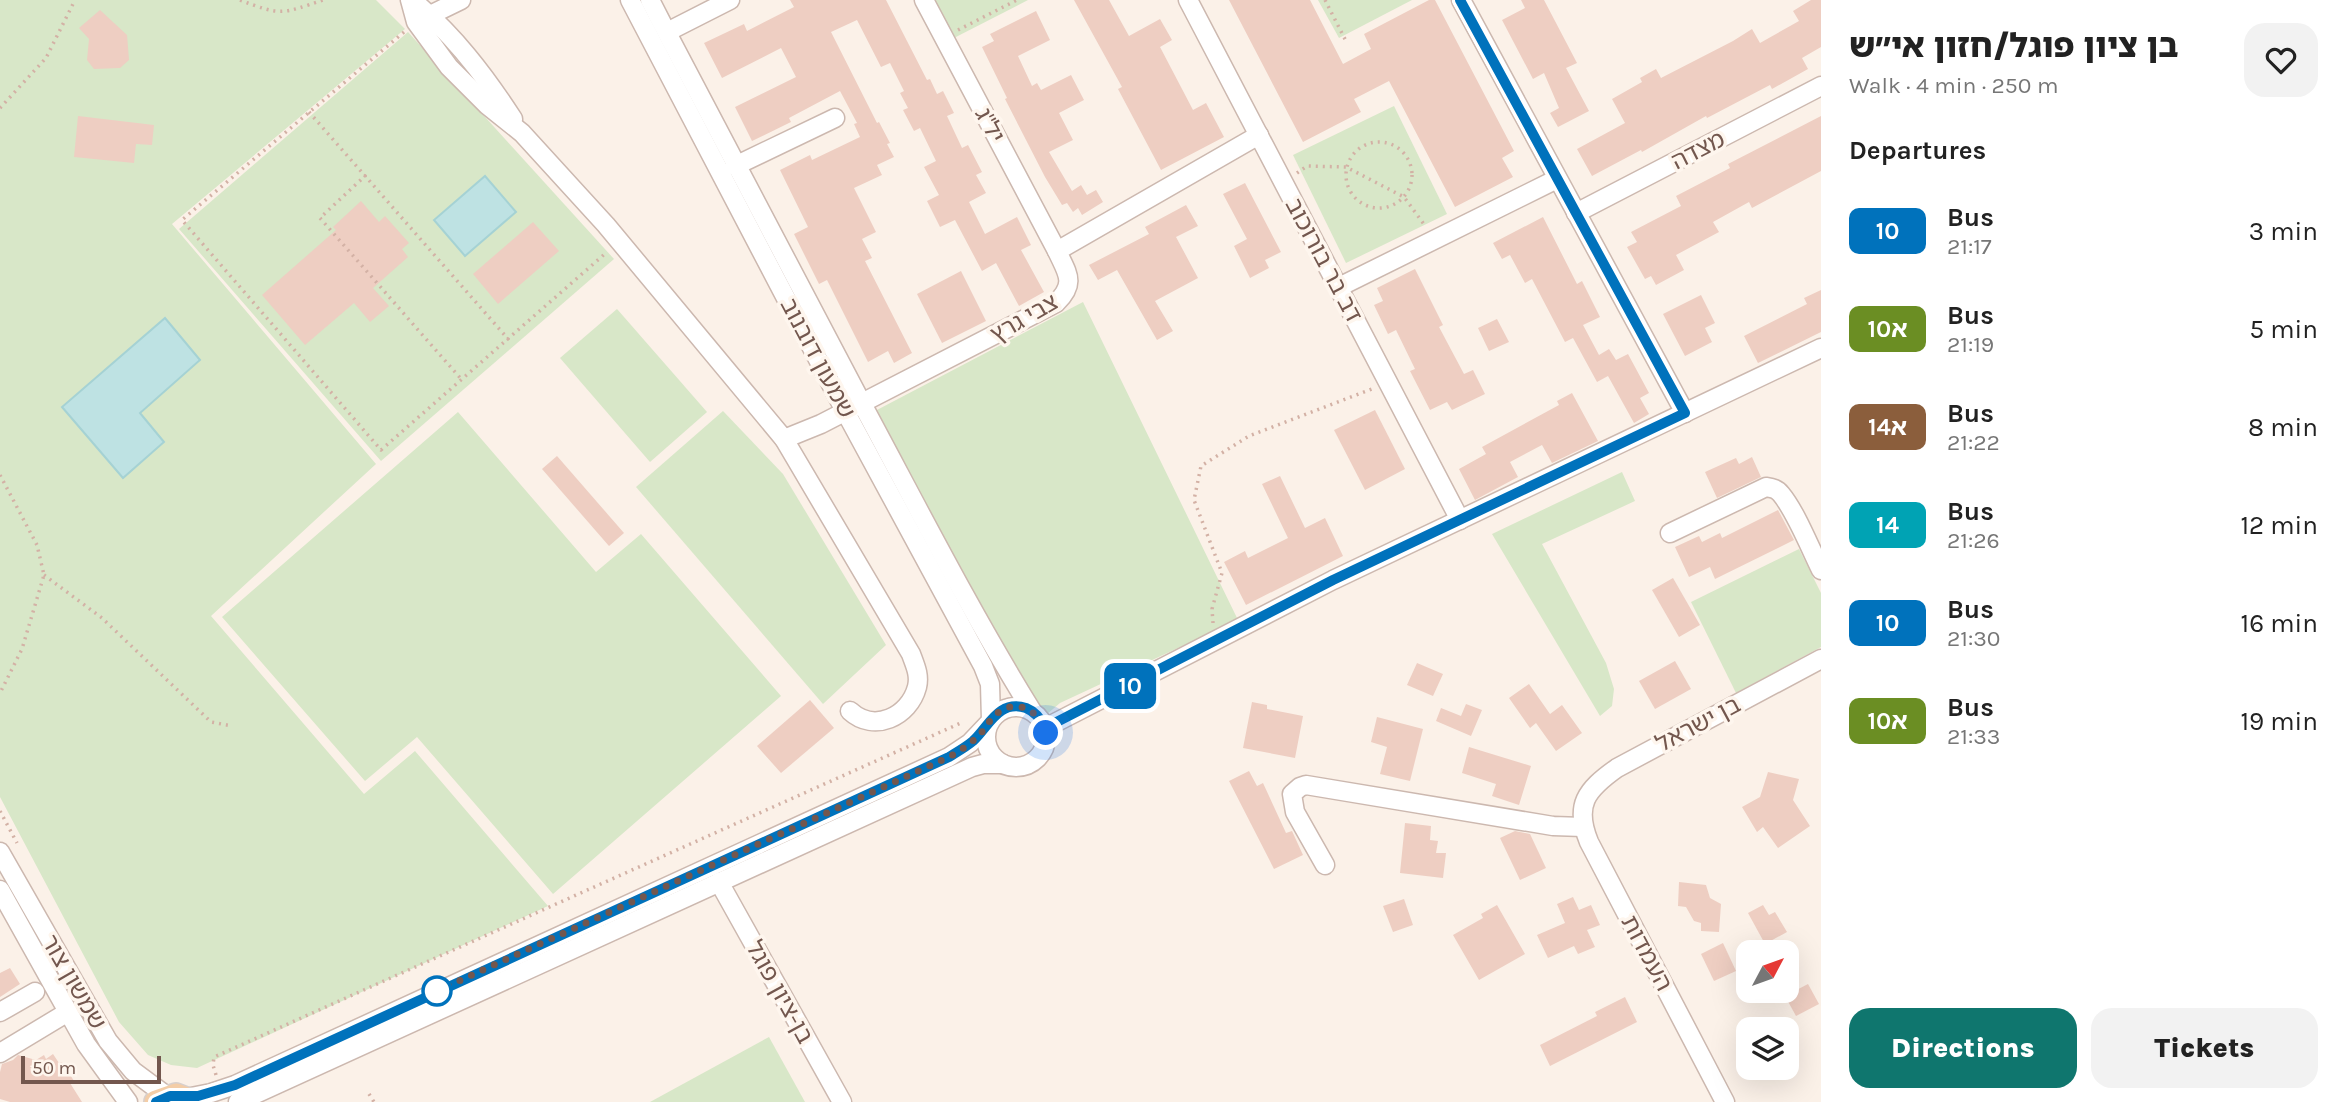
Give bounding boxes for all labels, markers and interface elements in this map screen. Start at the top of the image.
button: heart [2244,23,2318,97]
text: בן ציון פוגל/חזון אי״ש [1849,27,2178,65]
text: Walk · 4 min · 250 m [1849,72,2058,99]
street label: יל"ג [969,103,1011,147]
street label: מצדה [1667,125,1729,175]
text: Departures [1849,135,1986,166]
street label: דב בר בורוכוב [1280,193,1368,327]
text: Bus [1947,202,1994,233]
text: 3 min [2249,216,2318,247]
text: 10 [1876,217,1899,245]
text: 21:17 [1947,233,1992,260]
street label: צבי גרץ [985,288,1063,348]
street label: שמעון דובנוב [775,293,861,423]
text: Bus [1947,300,1994,331]
text: 5 min [2249,314,2318,345]
text: 10א [1868,315,1907,343]
text: 21:19 [1947,331,1994,358]
text: Bus [1947,398,1994,429]
text: 8 min [2248,412,2318,443]
text: 14א [1868,413,1907,441]
text: 21:22 [1947,429,2000,456]
text: Bus [1947,496,1994,527]
text: 12 min [2240,510,2318,541]
text: 14 [1876,511,1899,539]
text: 21:26 [1947,527,2000,554]
text: Bus [1947,594,1994,625]
text: 16 min [2241,608,2318,639]
text: 10 [1876,609,1899,637]
text: 21:30 [1947,625,2000,652]
line badge: 10 [1098,663,1162,709]
text: 10 [1118,672,1142,700]
street label: בן ישראל [1651,690,1745,758]
text: Bus [1947,692,1994,723]
text: 19 min [2240,706,2318,737]
text: 10א [1868,707,1907,735]
your location [1028,715,1063,750]
text: 21:33 [1947,723,2000,750]
street label: העמדות [1615,910,1679,996]
street label: שמשון צור [36,930,112,1034]
street label: בן-ציון פוגל [740,936,820,1048]
north arrow [1736,940,1799,1003]
map controls [1736,940,1799,1080]
unlabelled marker [422,976,452,1006]
button: Directions [1849,1008,2077,1088]
button: Tickets [2091,1008,2318,1088]
button: layers [1736,1017,1799,1080]
scale bar [21,1053,161,1085]
text: 50 m [32,1057,76,1079]

